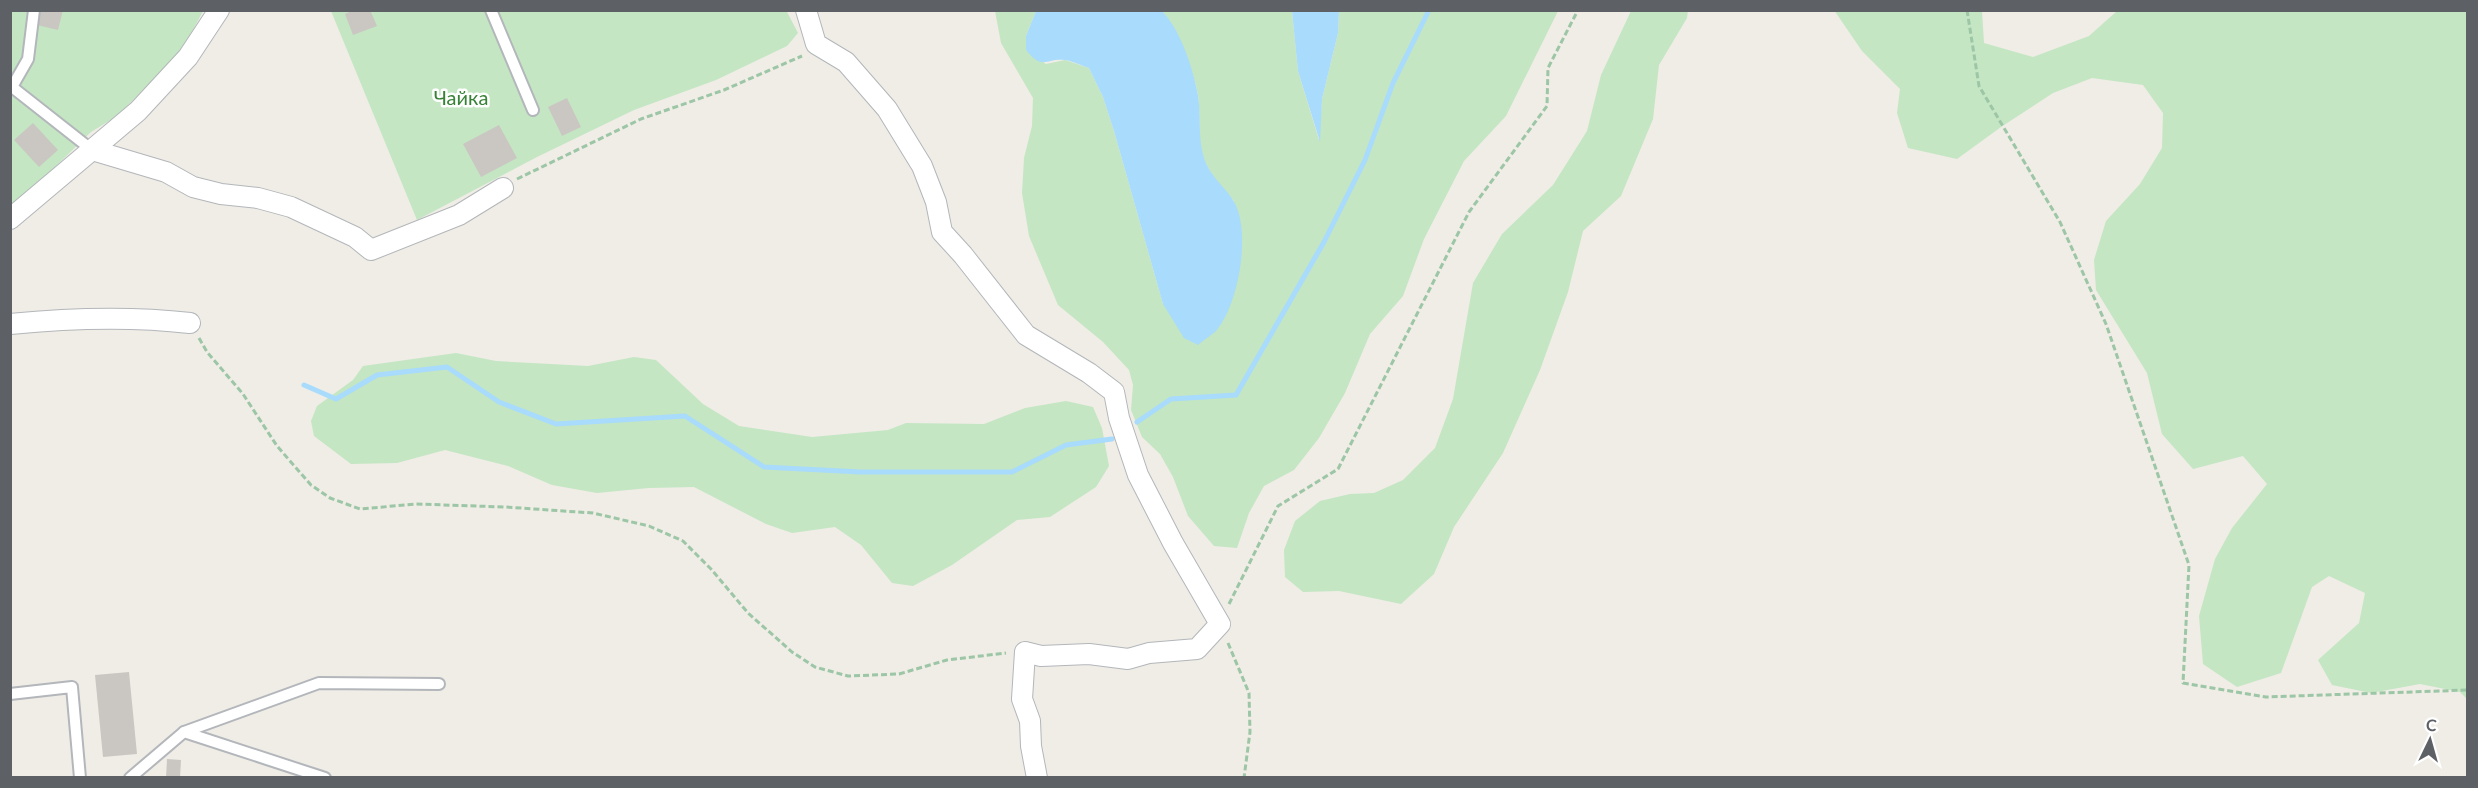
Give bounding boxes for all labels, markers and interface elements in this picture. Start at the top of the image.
park label: Чайка [434,85,488,109]
north arrow [2400,710,2460,770]
text: С [2425,715,2438,735]

